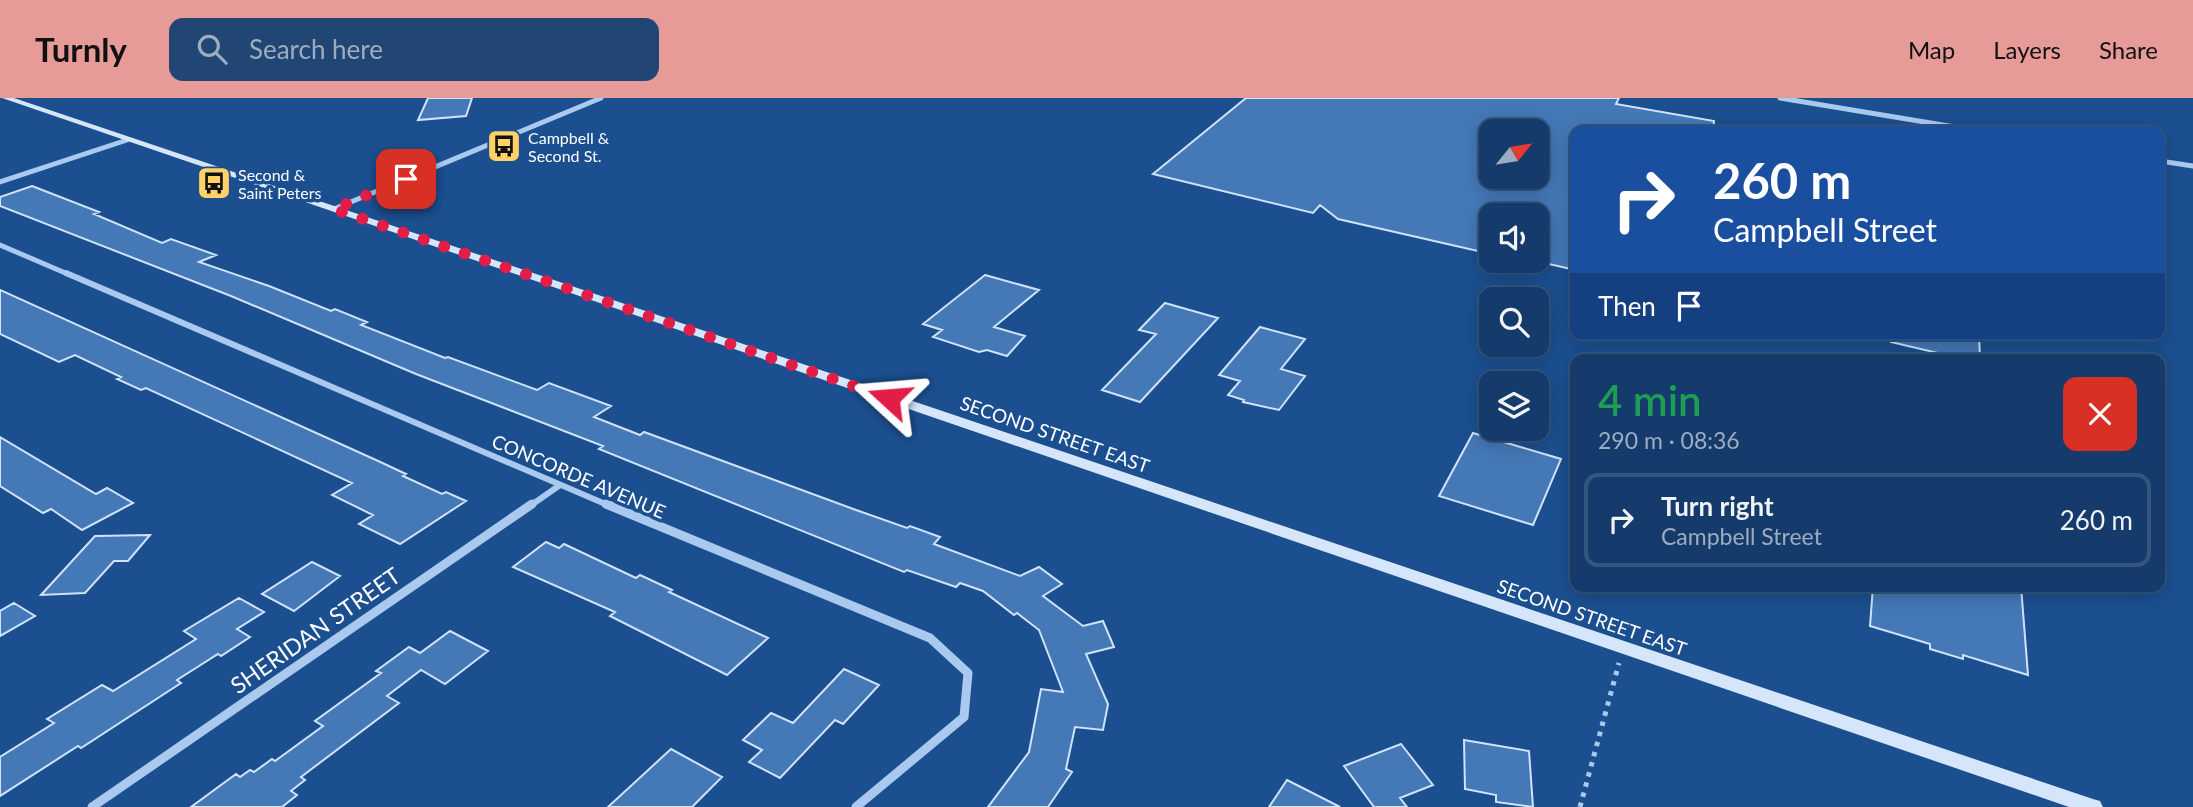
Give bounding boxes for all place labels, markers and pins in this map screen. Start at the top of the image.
bus stop icon: Campbell & Second St. [485,127,523,165]
place label: Campbell & Second St. [528,128,610,165]
pin [376,149,436,209]
bus stop icon: Second & Saint Peters [195,164,233,202]
place label: Second & Saint Peters [238,165,322,202]

